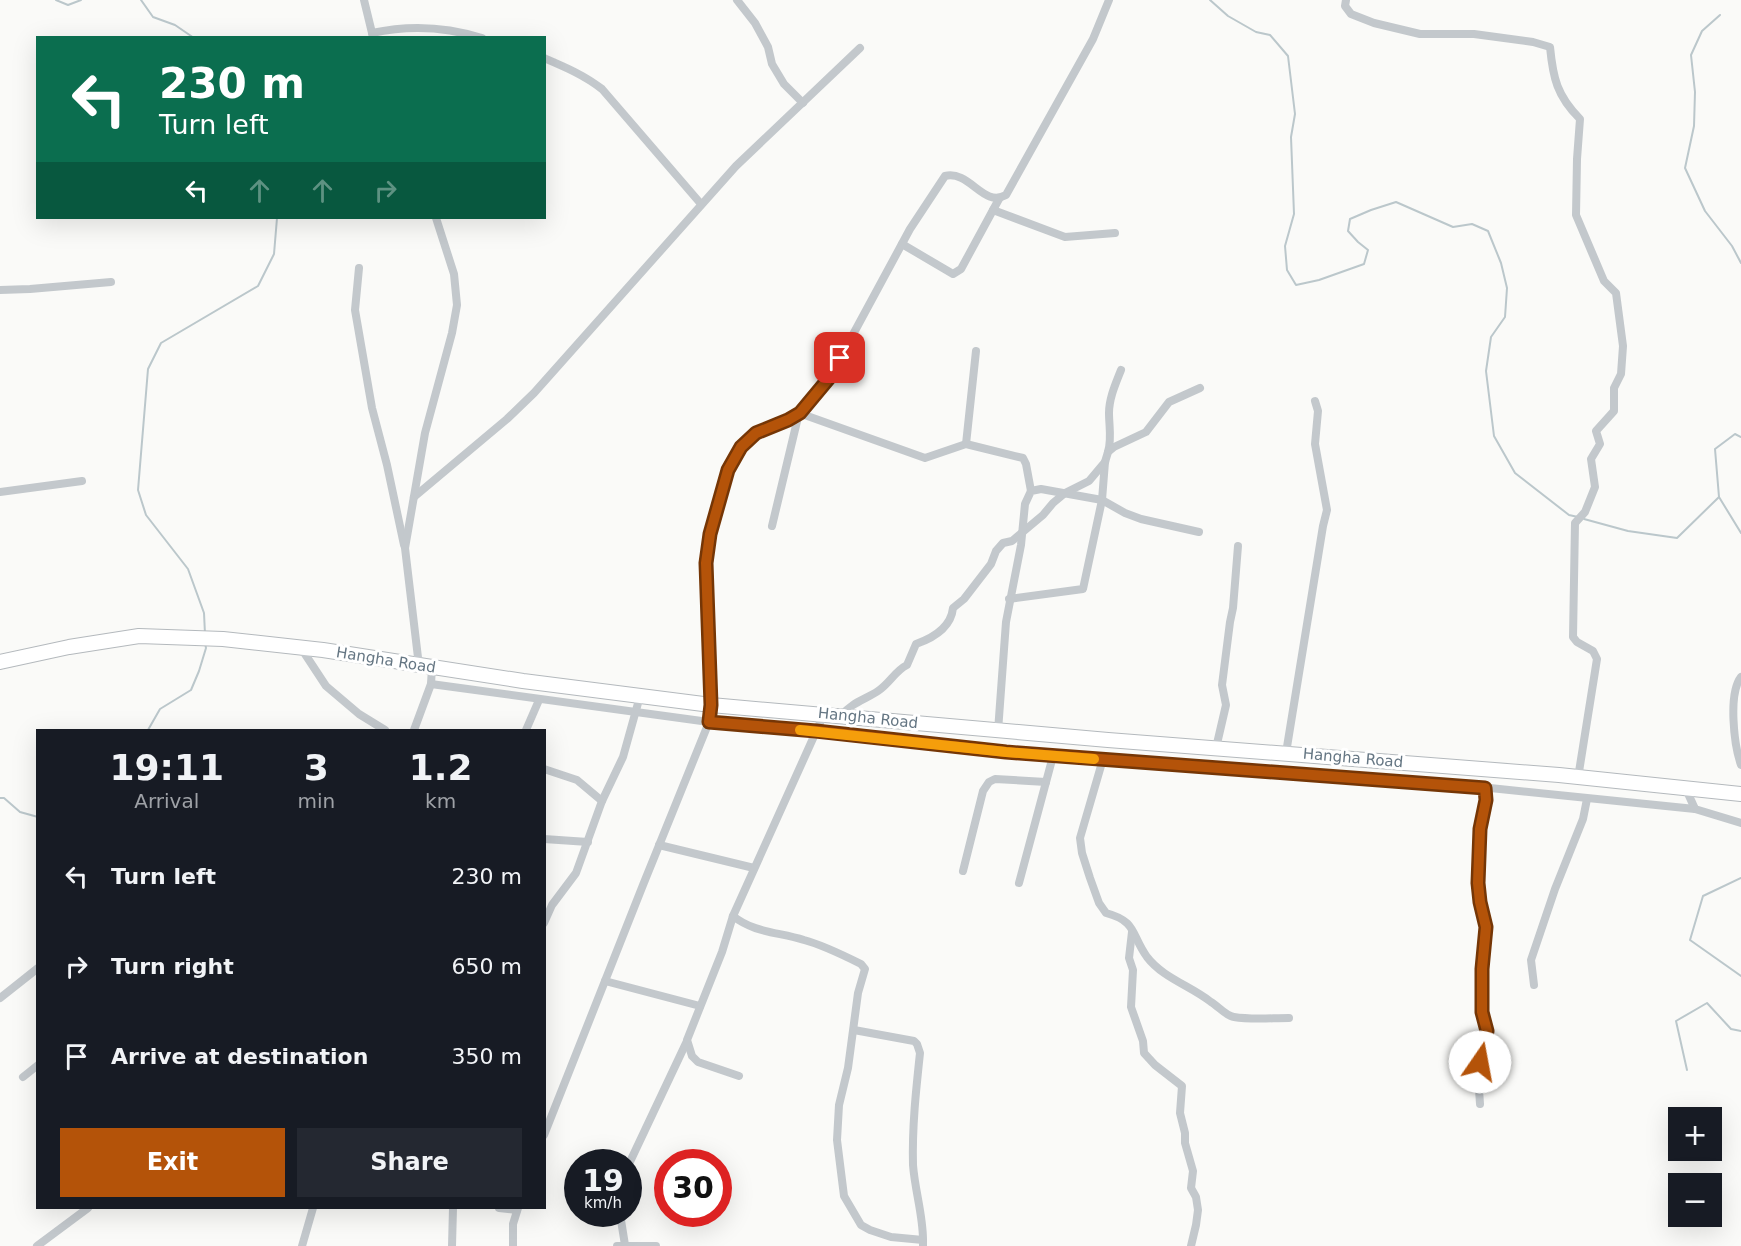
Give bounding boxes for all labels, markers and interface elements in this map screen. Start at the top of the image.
text: 230 m [159,59,305,108]
icon: left [60,60,138,138]
text: Turn left [159,109,269,140]
icon: left [180,174,213,207]
icon: ahead [243,174,276,207]
icon: ahead [306,174,339,207]
icon: right [369,174,402,207]
pin [814,332,865,383]
icon: arrive [823,341,856,374]
street label: Hangha Road [335,643,437,677]
street label: Hangha Road [817,704,919,732]
street label: Hangha Road [1302,745,1404,771]
text: 19:11 [109,747,224,788]
text: 3 [304,747,329,788]
text: 1.2 [409,747,473,788]
text: Arrival [134,789,199,813]
text: min [298,789,335,813]
text: km [425,789,456,813]
icon: left [60,860,93,893]
text: Turn left [111,864,216,889]
text: 230 m [452,864,522,889]
icon: right [60,950,93,983]
text: Turn right [111,954,234,979]
text: 650 m [452,954,522,979]
position arrow [1448,1030,1512,1094]
icon: arrive [60,1040,93,1073]
text: Arrive at destination [111,1044,368,1069]
text: 350 m [452,1044,522,1069]
map controls [1668,1107,1722,1227]
button: + [1668,1107,1722,1161]
button: Exit [60,1128,285,1197]
button: Share [297,1128,522,1197]
speed limit sign: 30 [654,1149,732,1227]
text: 19 [582,1163,624,1198]
button: − [1668,1173,1722,1227]
text: km/h [584,1194,622,1212]

